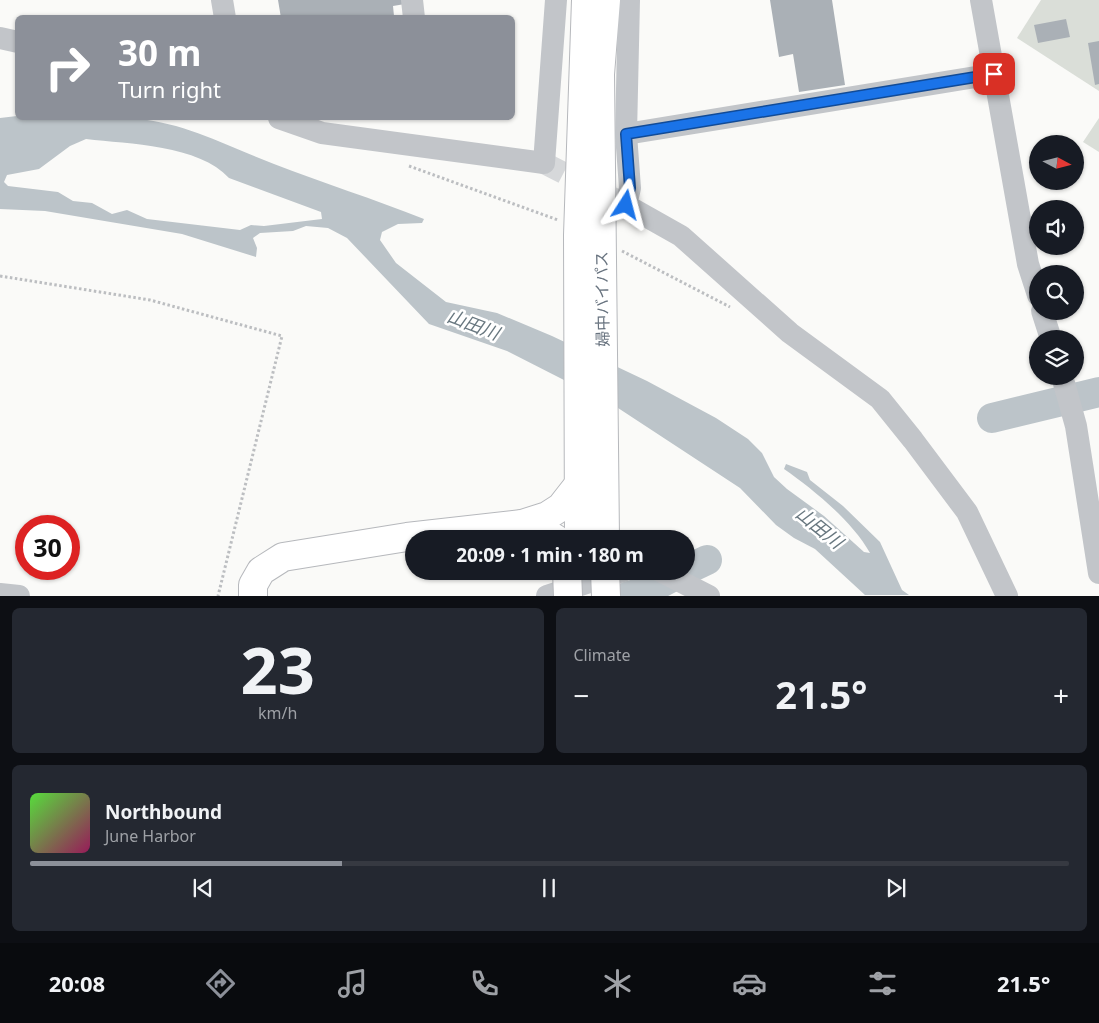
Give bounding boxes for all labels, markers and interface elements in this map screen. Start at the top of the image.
text: 30 m [118,29,201,76]
icon: right [35,35,100,100]
pin [973,53,1015,95]
icon: arrive [980,60,1008,88]
text: Turn right [118,74,221,104]
north arrow [1029,135,1084,190]
map controls [1029,135,1084,385]
position arrow [599,178,651,230]
button: sound [1029,200,1084,255]
street label: 婦中バイパス [590,251,614,347]
button: search [1029,265,1084,320]
water label: 山田川 [444,303,505,346]
button: layers [1029,330,1084,385]
water label: 山田川 [791,501,850,555]
speed limit sign: 30 [15,515,80,580]
text: 20:09 · 1 min · 180 m [456,542,644,568]
text: 23 [241,625,315,713]
text: Climate [574,644,631,666]
text: 21.5° [775,668,867,720]
text: − [574,676,590,714]
text: + [1053,676,1069,714]
text: km/h [258,702,297,724]
text: Northbound [105,799,222,825]
text: June Harbor [105,825,196,847]
icon: previous [189,874,217,902]
icon: pause [535,874,563,902]
icon: next [882,874,910,902]
icon: directions [203,966,238,1001]
icon: music [335,966,370,1001]
icon: phone [467,966,502,1001]
icon: climate [600,966,635,1001]
icon: car [732,966,767,1001]
icon: filters [865,966,900,1001]
text: 20:08 [49,968,105,998]
text: 21.5° [997,968,1050,998]

